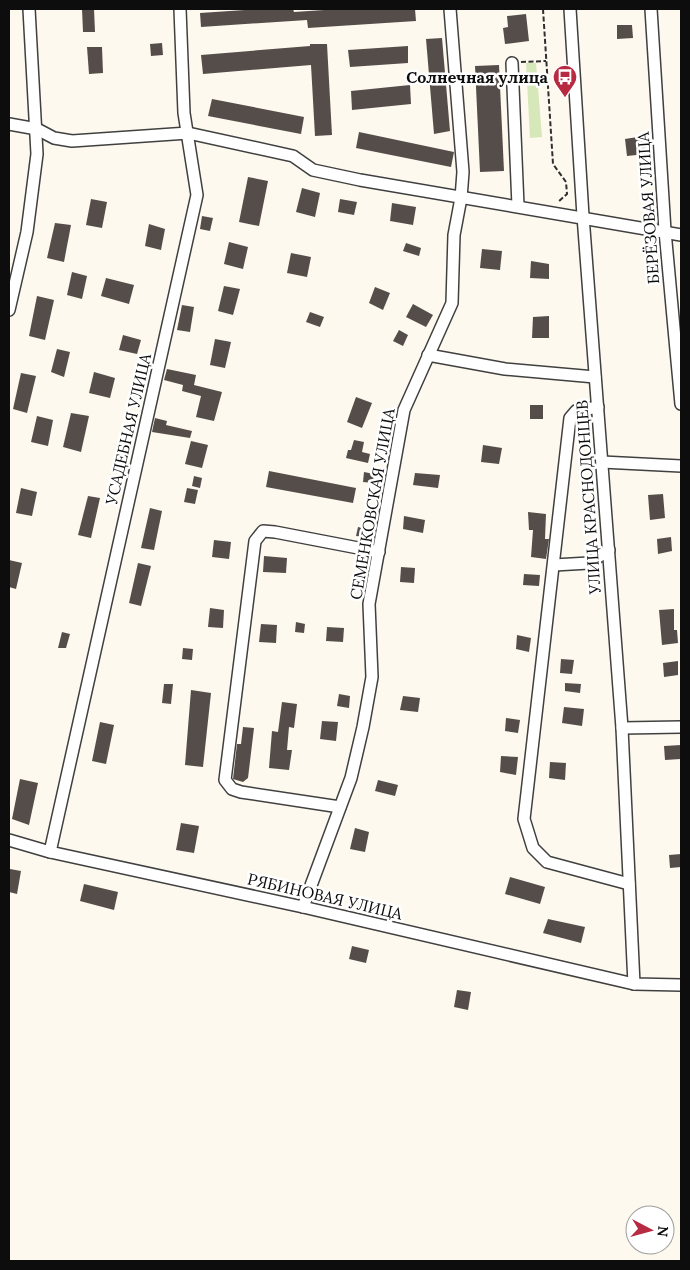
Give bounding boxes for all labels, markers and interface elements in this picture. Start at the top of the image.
bus stop icon: Солнечная улица [552,64,578,98]
place label: Солнечная улица [406,67,549,87]
street label: БЕРЁЗОВАЯ УЛИЦА [633,130,663,285]
street label: УСАДЕБНАЯ УЛИЦА [101,350,155,508]
street label: УЛИЦА КРАСНОДОНЦЕВ [571,399,605,596]
street label: СЕМЕНКОВСКАЯ УЛИЦА [345,406,399,601]
street label: РЯБИНОВАЯ УЛИЦА [246,868,405,924]
north arrow [625,1205,675,1255]
text: N [653,1225,672,1238]

